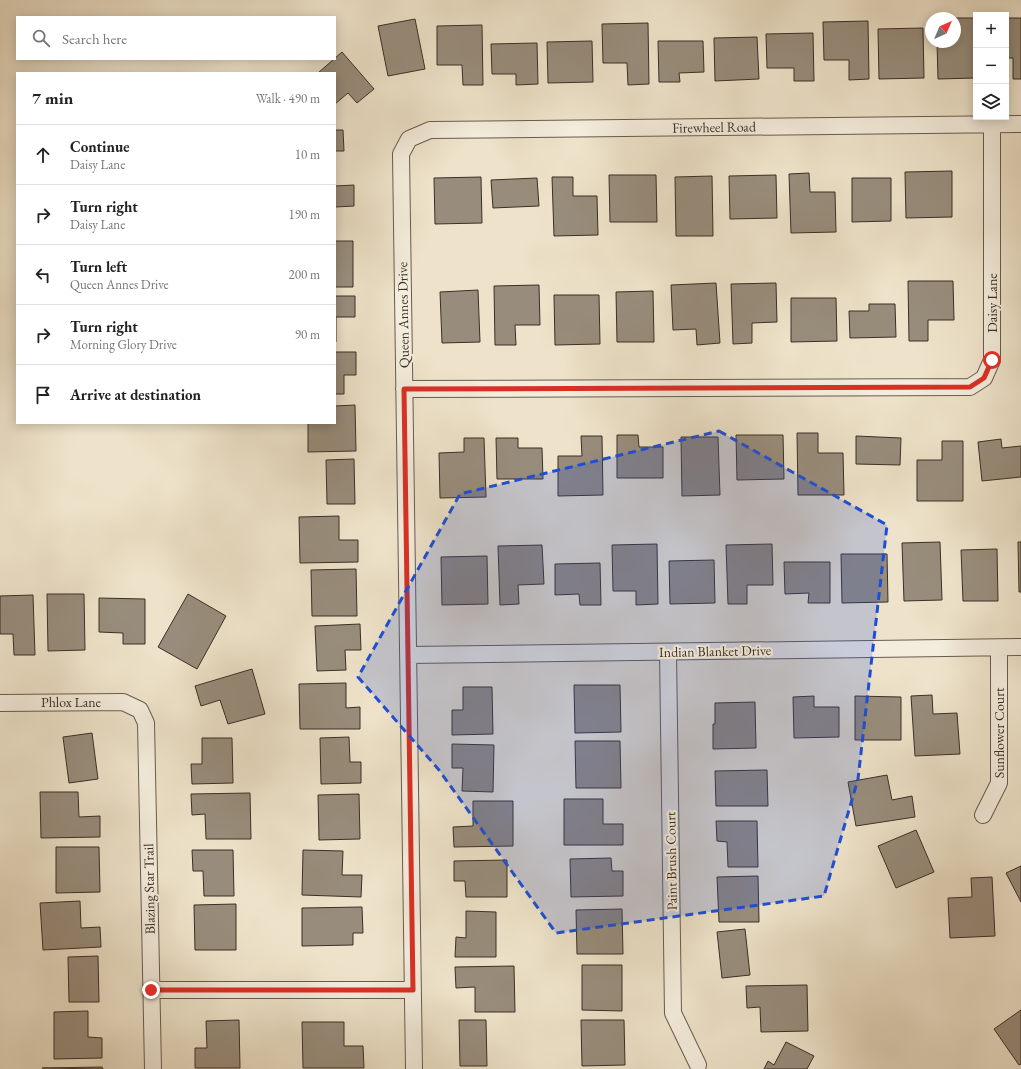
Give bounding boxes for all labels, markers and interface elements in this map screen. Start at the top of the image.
north arrow [925,12,961,48]
map controls [973,12,1009,120]
button: + [973,12,1009,48]
search box [16,16,336,60]
icon: search [30,27,52,49]
text: Search here [62,29,127,48]
button: − [973,48,1009,84]
button: layers [973,84,1009,120]
text: 7 min [32,87,73,109]
text: Walk · 490 m [256,90,320,107]
street label: Firewheel Road [672,117,757,137]
text: Continue [70,137,130,156]
icon: ahead [32,144,54,166]
text: 10 m [295,146,320,163]
text: Daisy Lane [70,156,125,173]
text: Turn right [70,197,138,216]
icon: right [32,204,54,226]
text: 190 m [289,206,320,223]
text: Daisy Lane [70,216,125,233]
text: Turn left [70,257,127,276]
street label: Queen Annes Drive [393,261,413,368]
icon: left [32,264,54,286]
text: 200 m [289,266,320,283]
street label: Daisy Lane [983,273,1001,333]
text: Queen Annes Drive [70,276,169,293]
text: Turn right [70,317,138,336]
icon: right [32,324,54,346]
text: 90 m [295,326,320,343]
text: Morning Glory Drive [70,336,177,353]
route start [983,351,1001,369]
icon: arrive [32,384,54,406]
text: Arrive at destination [70,385,201,404]
street label: Indian Blanket Drive [659,641,772,661]
street label: Sunflower Court [990,687,1008,778]
street label: Phlox Lane [41,693,102,711]
street label: Paint Brush Court [661,811,681,911]
street label: Blazing Star Trail [139,843,159,935]
route end [142,981,160,999]

